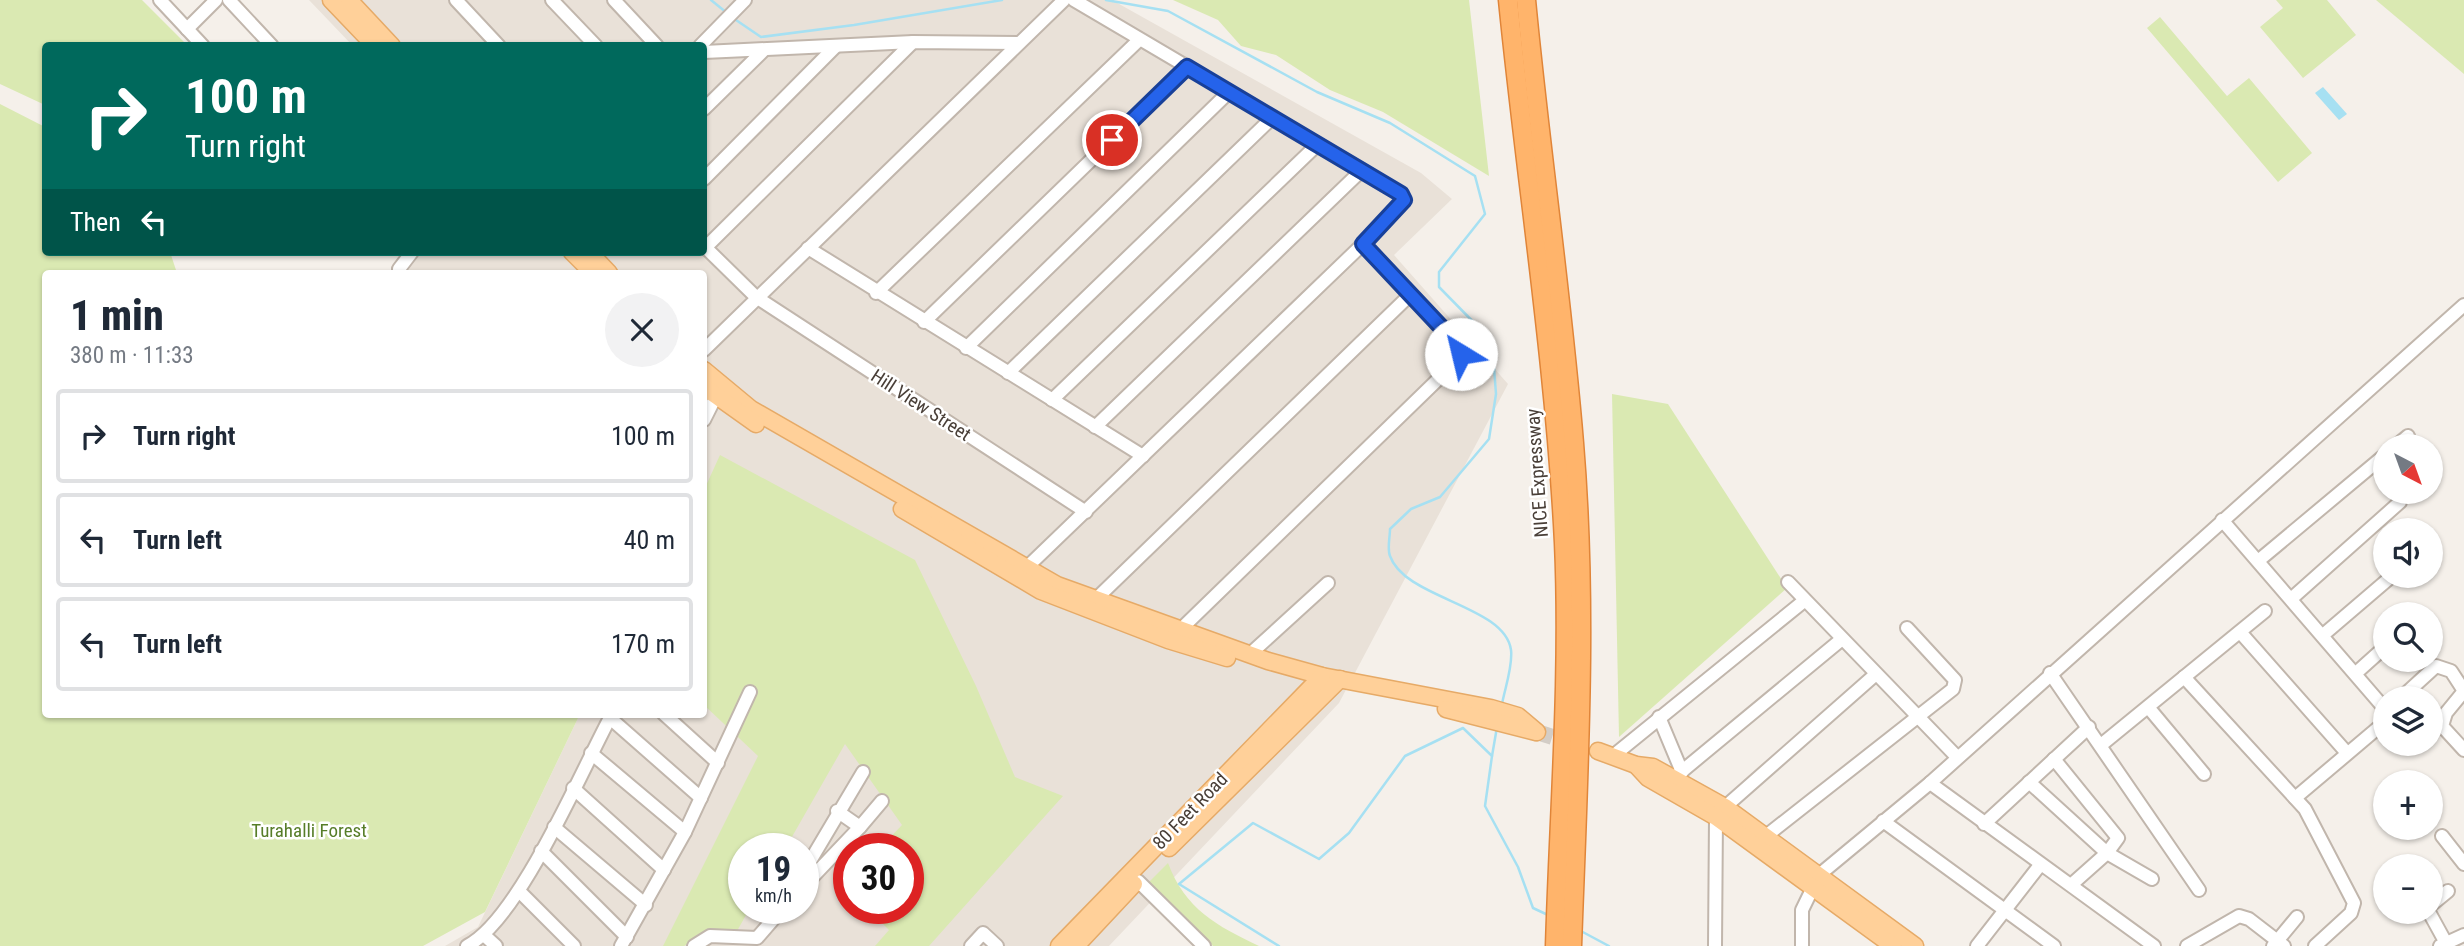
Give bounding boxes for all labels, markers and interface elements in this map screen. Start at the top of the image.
text: 100 m [185,68,307,125]
icon: right [70,70,161,161]
pin [1082,110,1142,170]
icon: arrive [1093,121,1131,159]
text: Turn right [185,127,306,165]
icon: left [135,203,173,241]
text: Then [70,207,121,237]
text: 1 min [70,291,164,340]
button: close [605,293,679,367]
position arrow [1424,317,1498,391]
text: 380 m · 11:33 [70,342,194,369]
street label: Hill View Street [867,364,975,446]
street label: NICE Expressway [1521,408,1553,538]
icon: right [74,417,112,455]
text: Turn right [133,421,235,451]
text: 100 m [611,421,675,451]
north arrow [2373,434,2443,504]
map controls [2373,434,2443,924]
button: sound [2373,518,2443,588]
icon: left [74,521,112,559]
text: Turn left [133,525,222,555]
text: 40 m [624,525,675,555]
button: search [2373,602,2443,672]
icon: left [74,625,112,663]
text: Turn left [133,629,222,659]
text: 170 m [611,629,675,659]
button: layers [2373,686,2443,756]
street label: 80 Feet Road [1148,768,1232,854]
button: + [2373,770,2443,840]
park label: Turahalli Forest [251,819,367,842]
speed limit sign: 30 [833,833,924,924]
text: 19 [756,849,791,890]
button: − [2373,854,2443,924]
text: km/h [755,885,792,906]

